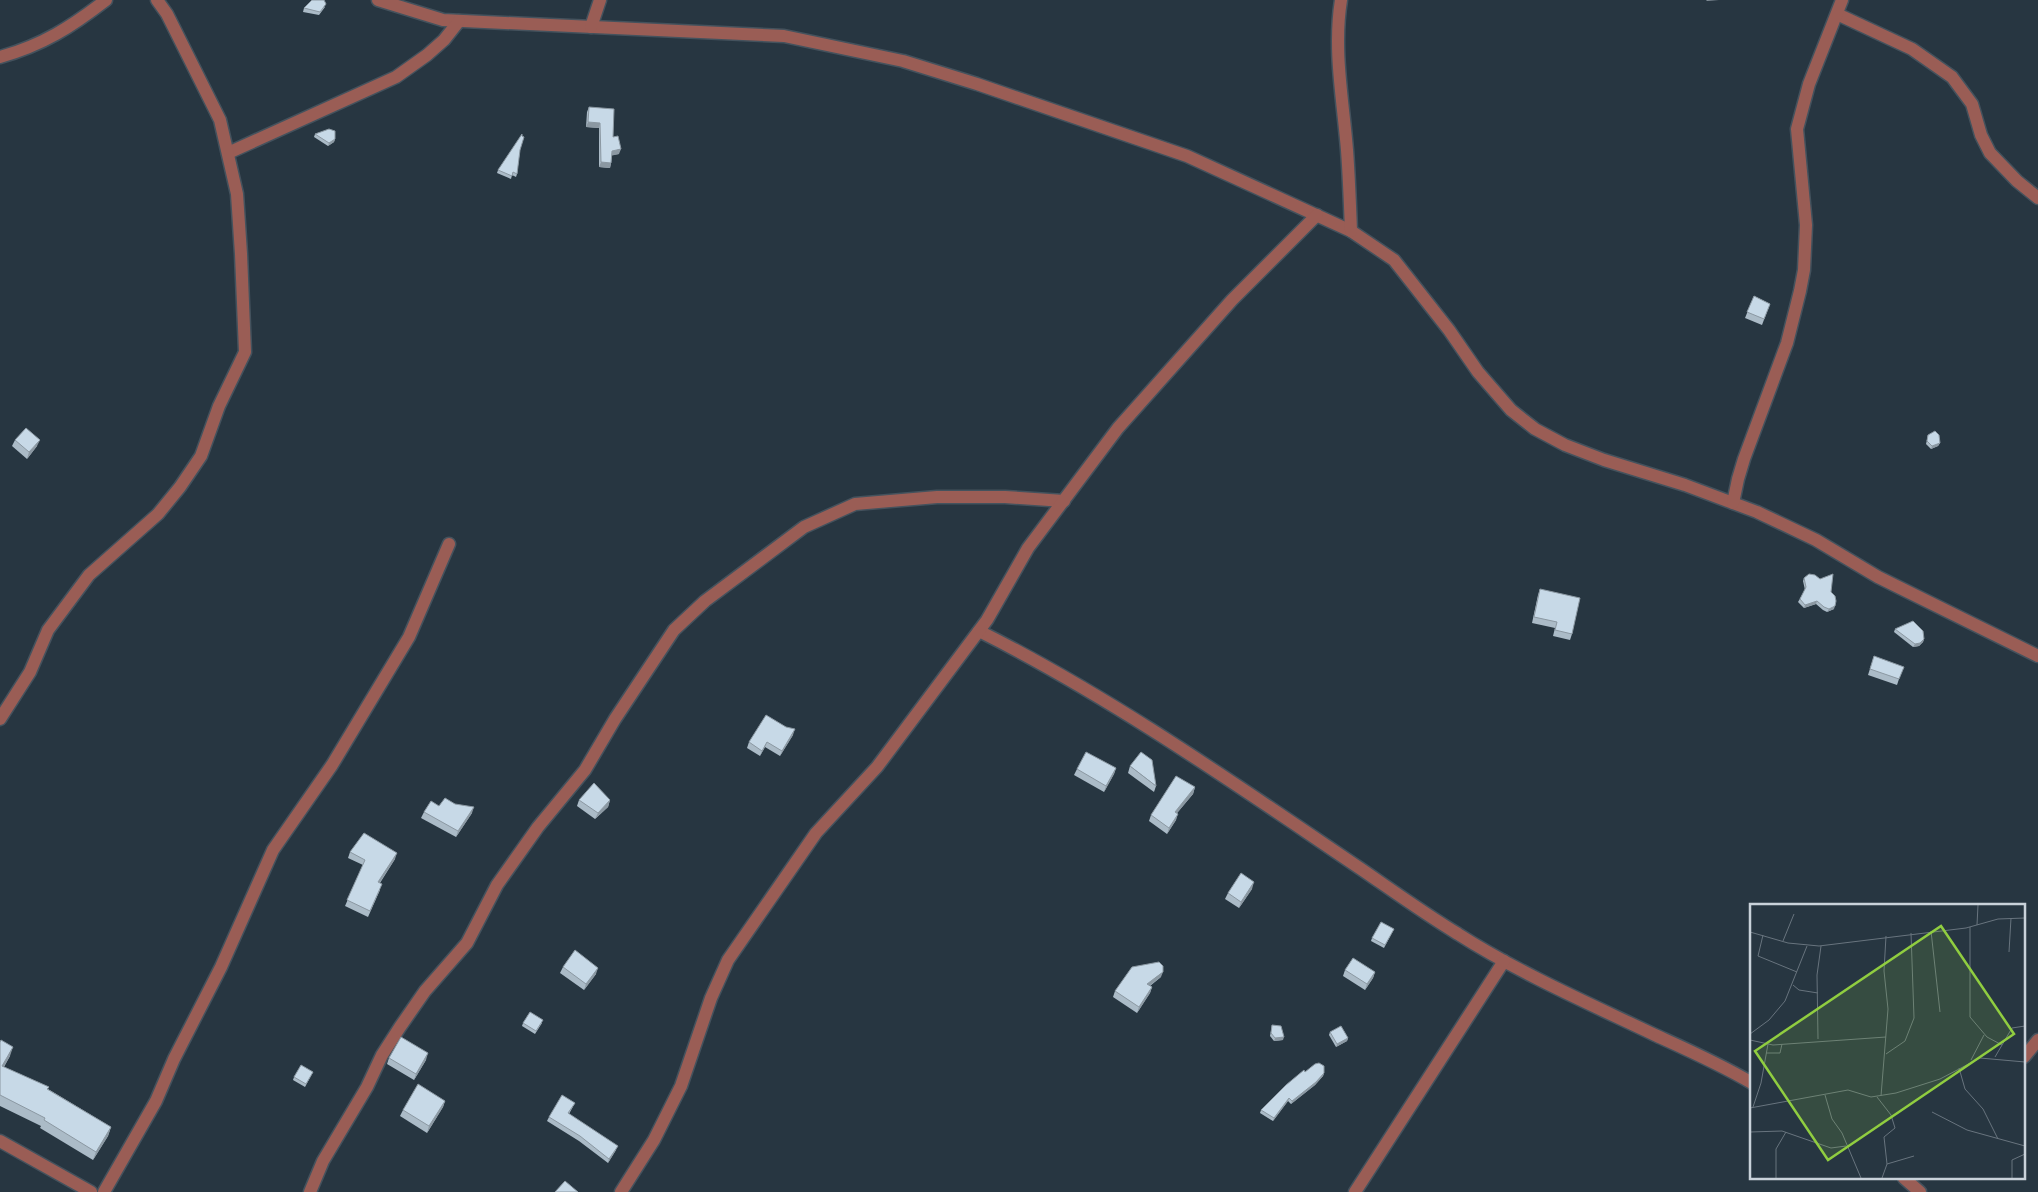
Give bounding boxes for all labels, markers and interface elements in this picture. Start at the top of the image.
inset map [1750,904,2026,1180]

